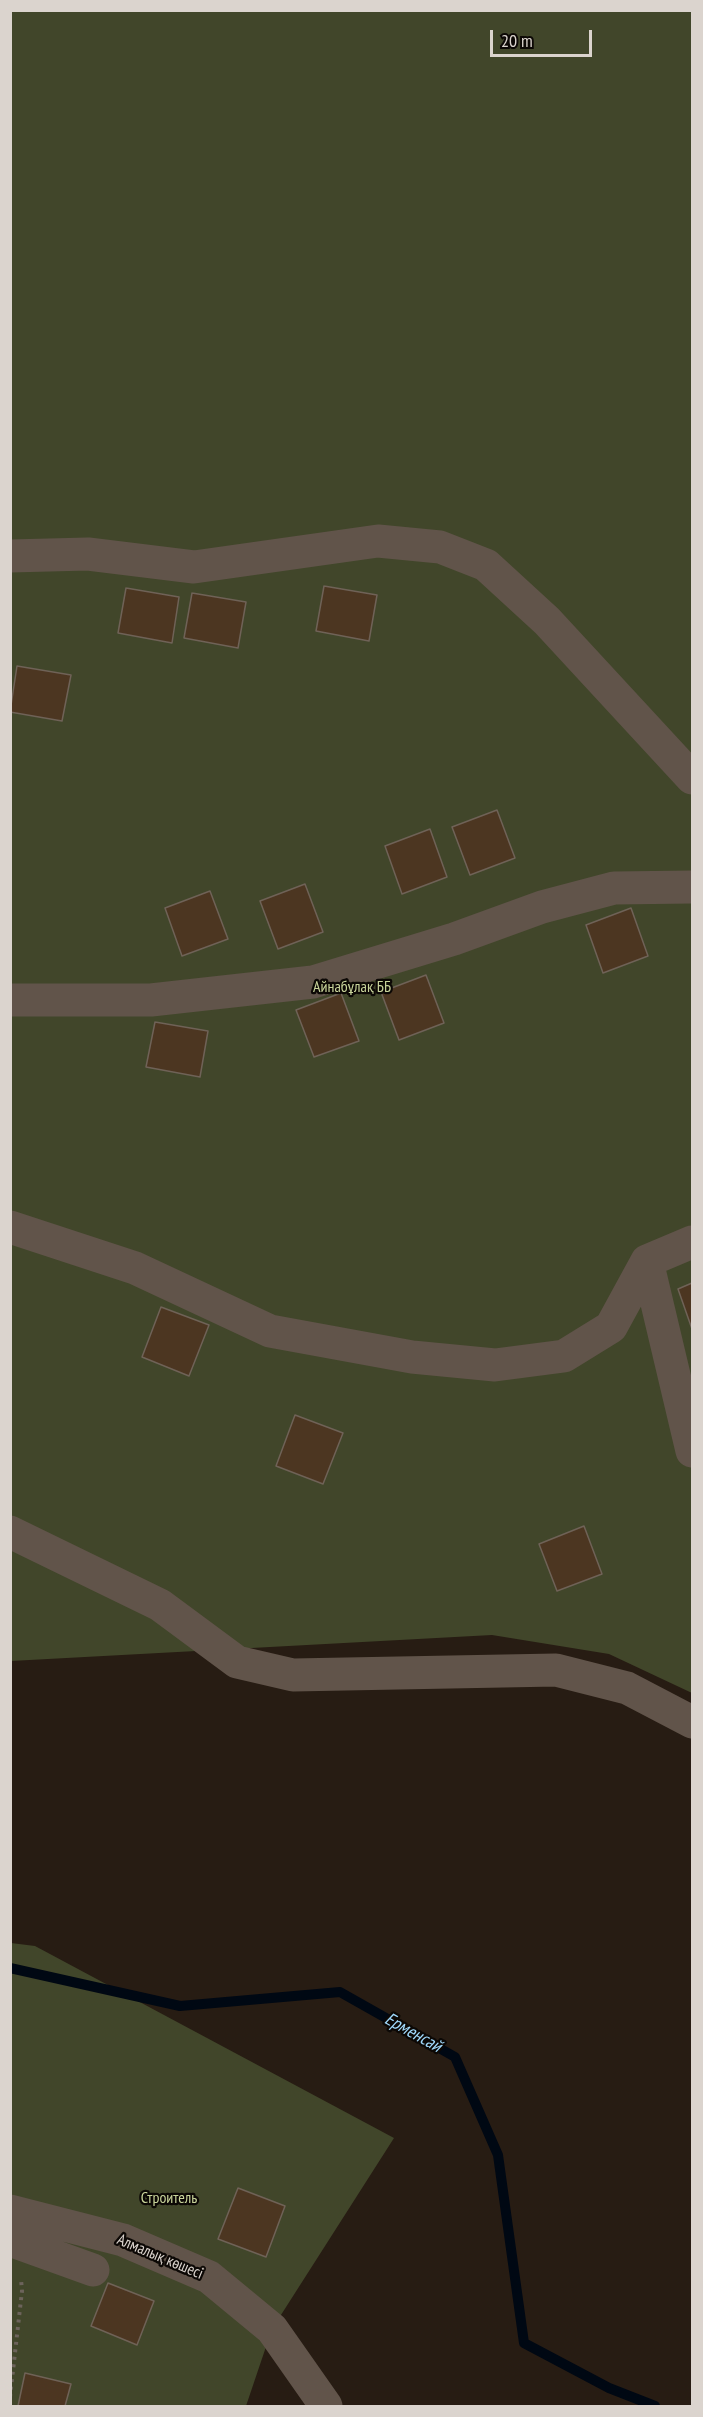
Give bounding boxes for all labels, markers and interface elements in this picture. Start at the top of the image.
scale bar [493,18,595,56]
text: 20 m [501,29,533,52]
park label: Айнабұлақ ББ [313,977,391,997]
water label: Ерменсай [381,2009,445,2057]
park label: Строитель [141,2188,197,2208]
street label: Алмалық көшесі [114,2230,206,2284]

